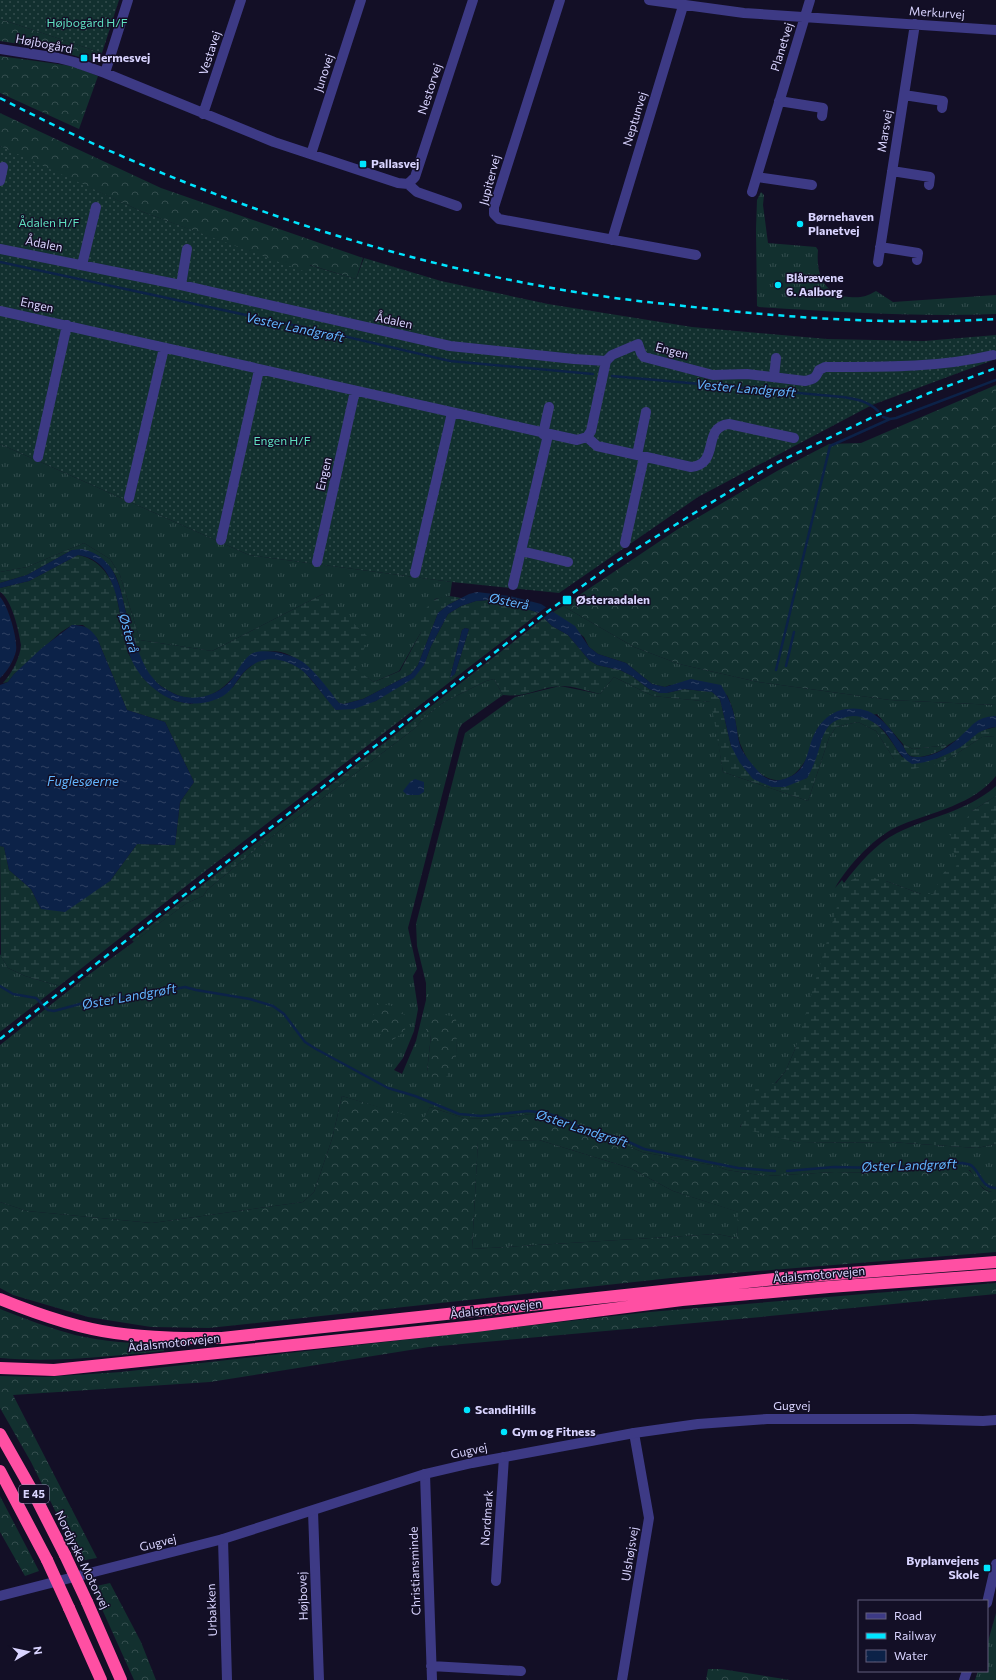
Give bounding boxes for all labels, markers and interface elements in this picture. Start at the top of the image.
street label: Merkurvej [909,3,965,21]
park label: Højbogård H/F [46,15,128,29]
street label: Planetvej [767,21,795,73]
street label: Vestavej [195,29,223,77]
street label: Højbogård [15,31,74,55]
place label: Hermesvej [92,50,150,64]
street label: Junovej [310,52,337,94]
marker: Hermesvej [79,53,89,63]
street label: Nestorvej [414,61,444,116]
street label: Neptunvej [619,90,649,148]
street label: Marsvej [874,109,894,153]
street label: Jupitervej [476,153,503,207]
place label: Pallasvej [371,156,419,170]
marker: Pallasvej [358,159,368,169]
place label: Børnehaven Planetvej [808,209,874,237]
park label: Ådalen H/F [19,215,80,229]
marker: Børnehaven Planetvej [795,219,805,229]
street label: Ådalen [24,233,64,253]
place label: Blårævene 6. Aalborg [786,270,844,298]
marker: Blårævene 6. Aalborg [773,280,783,290]
street label: Engen [19,294,55,314]
water label: Vester Landgrøft [244,309,346,345]
street label: Ådalen [374,309,414,331]
street label: Engen [654,339,690,361]
water label: Vester Landgrøft [695,376,797,400]
park label: Engen H/F [253,433,311,447]
street label: Engen [312,456,334,492]
water label: Østerå [488,589,531,613]
place label: Østeraadalen [576,592,650,606]
marker: Østeraadalen [561,594,573,606]
water label: Østerå [116,611,142,655]
water label: Fuglesøerne [47,773,119,789]
water label: Øster Landgrøft [81,980,178,1012]
water label: Øster Landgrøft [534,1106,631,1151]
water label: Øster Landgrøft [861,1155,958,1175]
street label: Ådalsmotorvejen [772,1263,866,1285]
street label: Ådalsmotorvejen [449,1295,543,1321]
street label: Ådalsmotorvejen [127,1330,221,1354]
street label: Gugvej [773,1398,811,1412]
place label: ScandiHills [475,1402,537,1416]
marker: ScandiHills [462,1405,472,1415]
place label: Gym og Fitness [512,1424,596,1438]
marker: Gym og Fitness [499,1427,509,1437]
street label: Gugvej [449,1439,489,1461]
road number: E 45 [19,1485,49,1503]
street label: Nordmark [477,1489,495,1546]
street label: Nordjyske Motorvej [53,1508,113,1611]
street label: Christiansminde [405,1526,423,1616]
street label: Ulshøjsvej [618,1526,640,1582]
street label: Gugvej [138,1531,178,1553]
place label: Byplanvejens Skole [906,1553,979,1581]
marker: Byplanvejens Skole [982,1563,992,1573]
street label: Højbovej [294,1572,310,1621]
street label: Urbakken [203,1583,219,1637]
legend [858,1600,988,1672]
text: Road [894,1608,922,1622]
text: Railway [894,1628,936,1642]
north arrow [8,1632,48,1672]
text: N [31,1645,45,1655]
text: Water [894,1648,928,1662]

